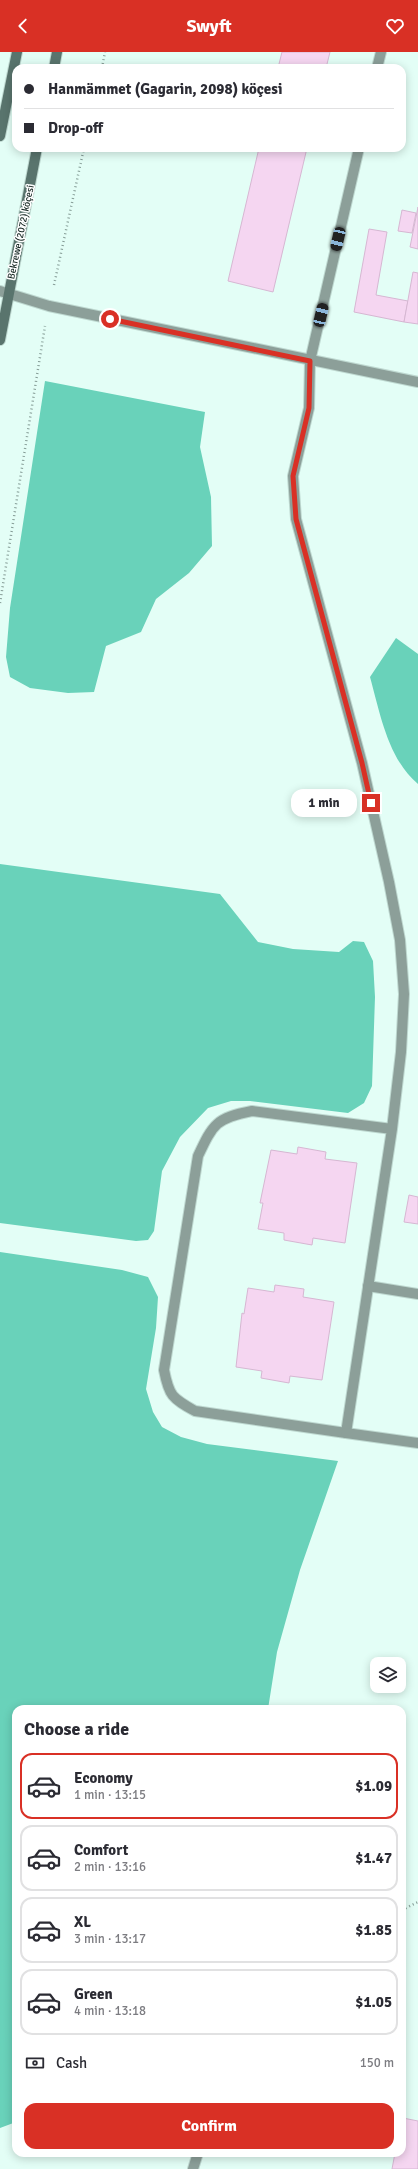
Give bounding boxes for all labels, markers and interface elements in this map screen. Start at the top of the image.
icon: back [12,15,34,37]
text: Swyft [186,15,232,37]
icon: heart [384,15,406,37]
text: Hanmämmet (Gagarin, 2098) köçesi [48,80,283,98]
text: Drop-off [48,119,103,137]
street label: Bekrewe (2072) köçesi [5,184,37,280]
car [329,226,347,252]
car [312,302,330,328]
route start [101,310,119,328]
callout: 1 min [291,789,357,817]
route end [362,794,380,812]
text: 1 min [308,795,340,811]
map controls [370,1657,406,1693]
button: layers [370,1657,406,1693]
text: Choose a ride [24,1718,129,1740]
icon: car [26,1768,62,1804]
text: Economy [74,1769,133,1787]
text: $1.09 [355,1777,392,1795]
text: 1 min · 13:15 [74,1787,146,1803]
icon: car [26,1840,62,1876]
text: Comfort [74,1841,128,1859]
text: $1.47 [355,1849,392,1867]
text: 2 min · 13:16 [74,1859,146,1875]
icon: car [26,1912,62,1948]
text: XL [74,1913,91,1931]
text: $1.85 [355,1921,392,1939]
text: 3 min · 13:17 [74,1931,146,1947]
icon: car [26,1984,62,2020]
text: Green [74,1985,113,2003]
text: $1.05 [355,1993,392,2011]
text: 4 min · 13:18 [74,2003,146,2019]
icon: cash [24,2052,46,2074]
text: Cash [56,2054,87,2072]
text: 150 m [360,2055,394,2071]
button: Confirm [24,2103,394,2149]

